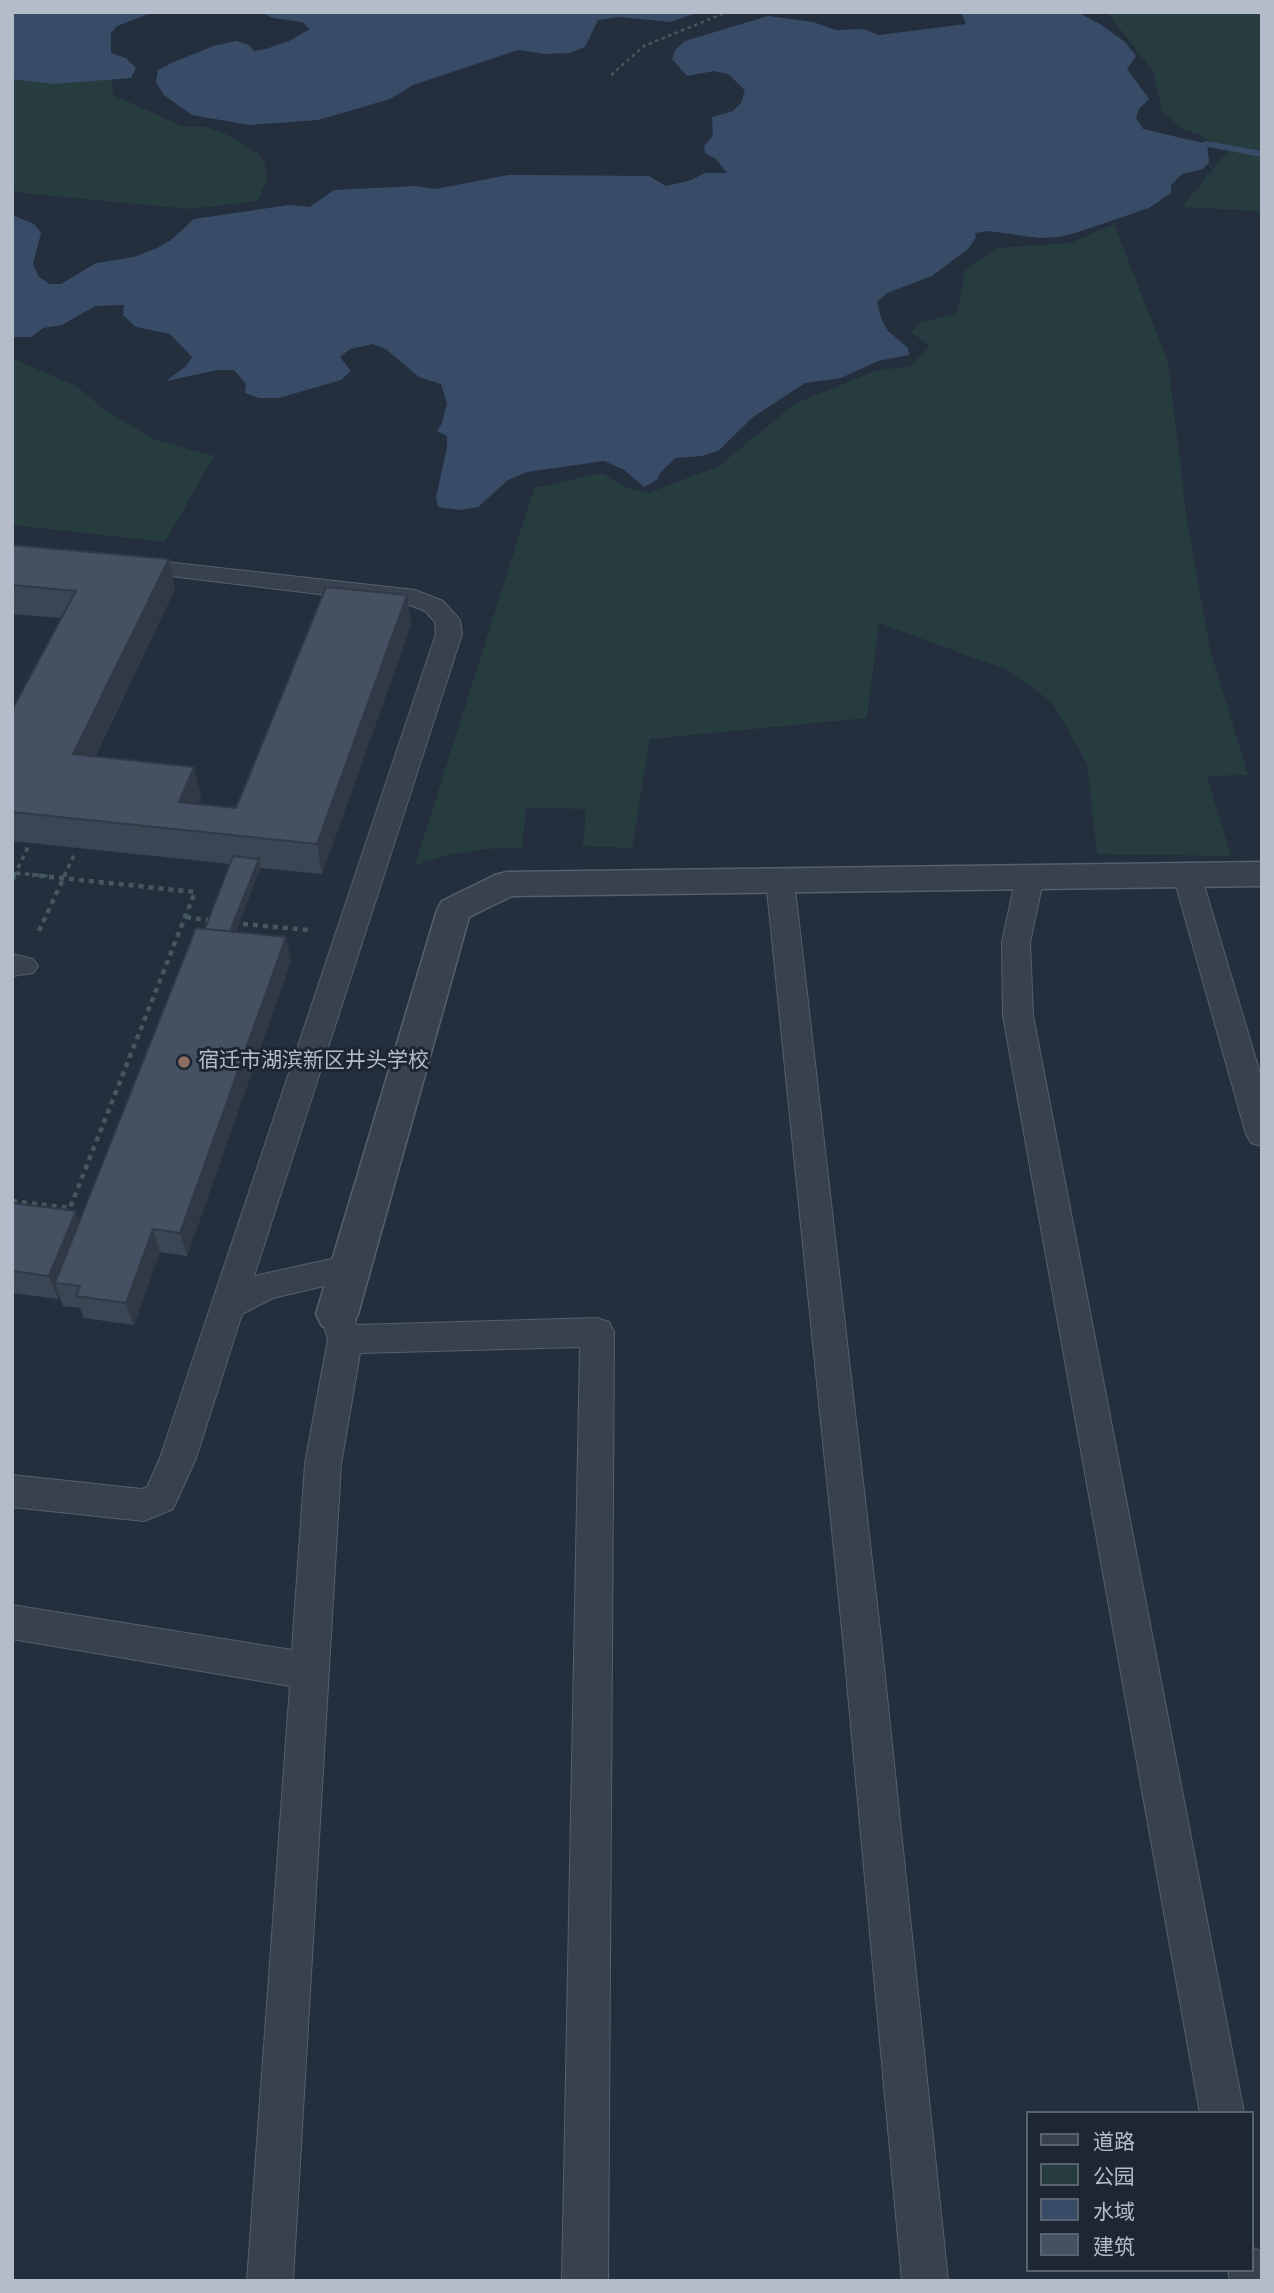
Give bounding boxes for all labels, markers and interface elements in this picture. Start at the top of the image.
place label: 宿迁市湖滨新区井头学校 [198,1049,429,1075]
marker: 宿迁市湖滨新区井头学校 [176,1054,192,1070]
legend [1026,2111,1253,2272]
text: 道路 [1093,2130,1135,2154]
text: 公园 [1093,2165,1135,2189]
text: 水域 [1093,2200,1135,2224]
text: 建筑 [1093,2235,1135,2259]

